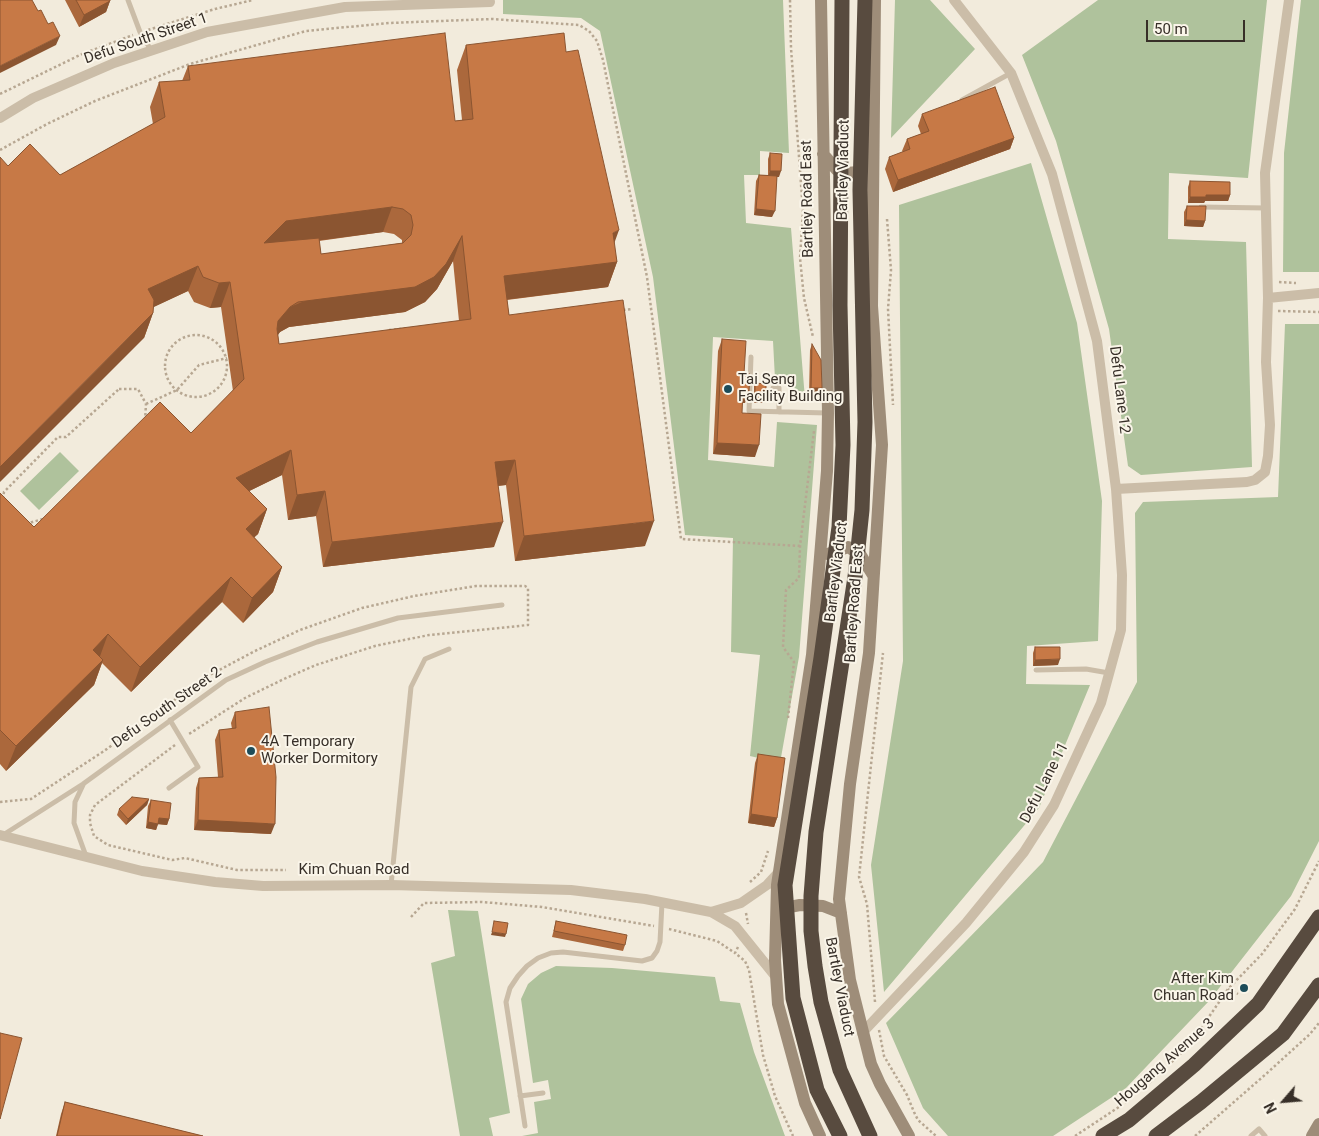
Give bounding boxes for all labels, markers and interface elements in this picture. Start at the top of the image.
street label: Defu South Street 1 [82,9,210,69]
scale bar [1149,10,1248,42]
text: 50 m [1154,20,1188,38]
street label: Bartley Viaduct [834,119,854,221]
street label: Bartley Road East [798,140,818,258]
street label: Defu Lane 12 [1105,345,1133,435]
place label: Tai Seng Facility Building [738,371,842,406]
marker: Tai Seng Facility Building [722,383,734,395]
street label: Bartley Viaduct [822,521,852,623]
street label: Bartley Road East [842,545,868,663]
street label: Defu South Street 2 [109,664,225,752]
place label: 4A Temporary Worker Dormitory [261,733,378,768]
street label: Defu Lane 11 [1017,740,1073,826]
marker: 4A Temporary Worker Dormitory [245,745,257,757]
street label: Kim Chuan Road [299,861,409,879]
street label: Bartley Viaduct [821,936,857,1038]
place label: After Kim Chuan Road [1153,970,1234,1005]
marker: After Kim Chuan Road [1238,982,1250,994]
street label: Hougang Avenue 3 [1112,1015,1218,1111]
north arrow [1259,1076,1309,1126]
text: N [1261,1100,1280,1116]

